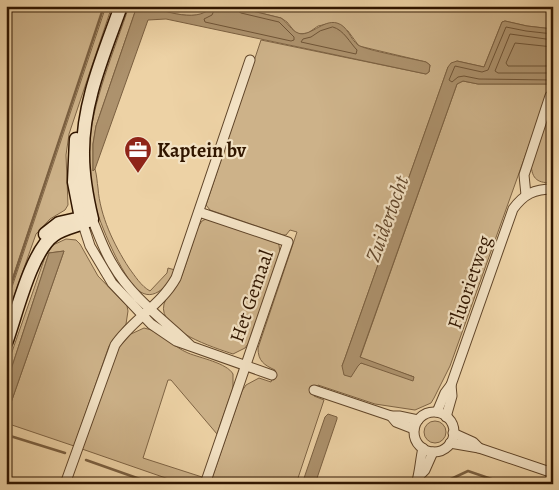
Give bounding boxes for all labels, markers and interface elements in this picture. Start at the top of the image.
office icon: Kaptein bv [123,135,153,174]
place label: Kaptein bv [157,137,247,164]
water label: Zuidertocht [359,171,416,266]
street label: Fluorietweg [441,232,498,333]
street label: Het Gemaal [223,246,280,346]

